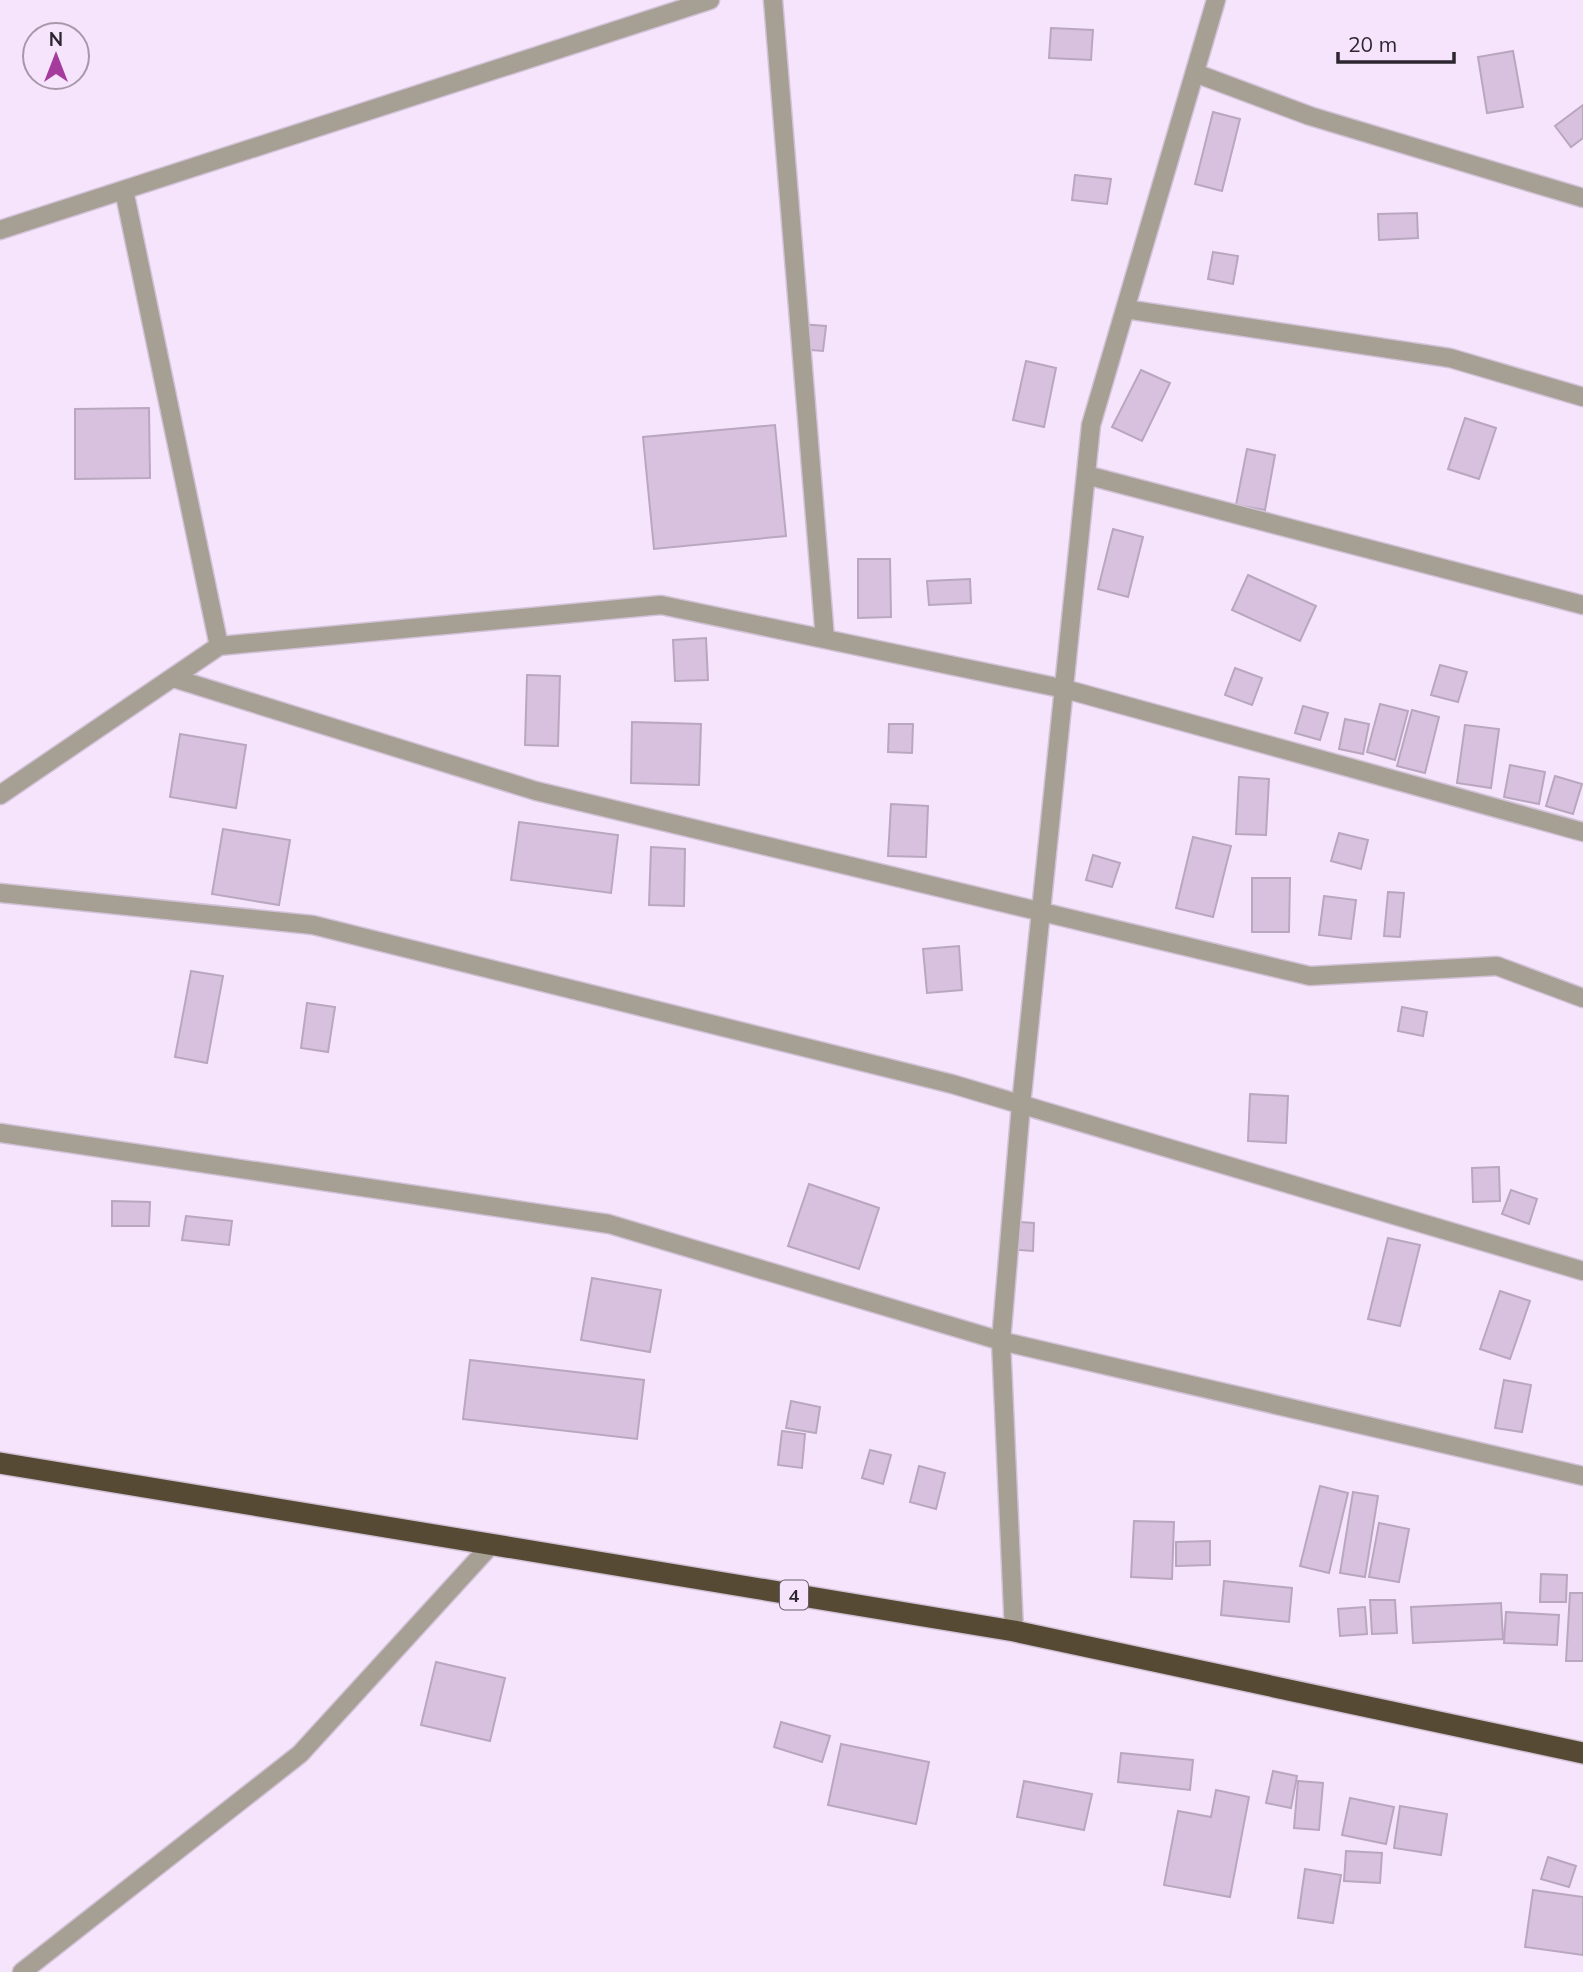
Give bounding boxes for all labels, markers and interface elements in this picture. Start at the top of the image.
north arrow [21,21,91,91]
scale bar [1338,21,1454,65]
text: N [49,27,63,51]
text: 20 m [1348,31,1397,57]
road number: 4 [780,1580,808,1610]

